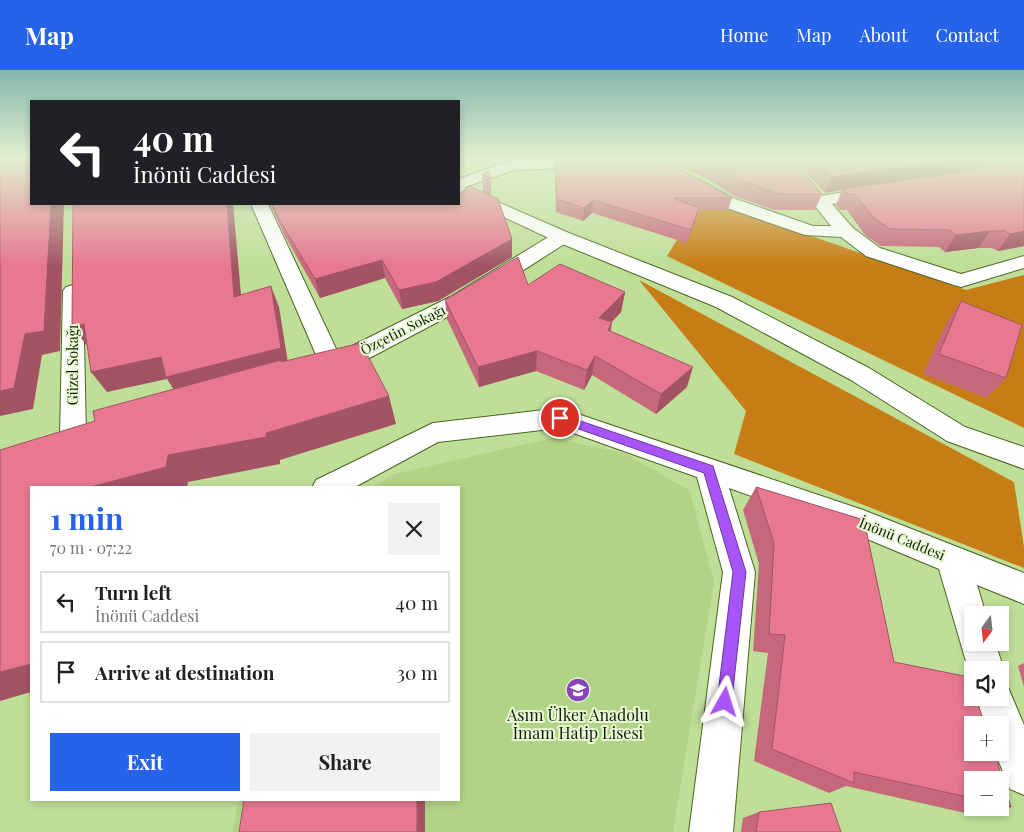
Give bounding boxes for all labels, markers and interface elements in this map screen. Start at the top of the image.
text: Map [25,19,74,51]
text: Home [720,23,768,47]
text: Map [796,23,831,47]
text: About [859,23,908,47]
text: Contact [936,23,999,47]
text: 40 m [133,114,214,161]
icon: left [50,120,115,185]
text: İnönü Caddesi [133,159,276,189]
street label: Özçetin Sokağı [357,300,448,359]
street label: Güzel Sokağı [63,325,82,405]
pin [539,397,581,439]
icon: arrive [546,404,574,432]
text: 1 min [50,498,124,538]
button: close [388,503,440,555]
street label: İnönü Caddesi [856,513,948,564]
text: 70 m · 07:22 [50,537,132,558]
text: Turn left [95,579,172,605]
icon: left [52,588,80,616]
text: 40 m [396,589,438,615]
text: İnönü Caddesi [95,605,199,626]
north arrow [964,606,1009,651]
map controls [964,606,1009,816]
icon: arrive [52,658,80,686]
text: Arrive at destination [95,659,275,685]
text: 30 m [396,659,438,685]
button: sound [964,661,1009,706]
position arrow [698,675,750,727]
school or university icon: Asım Ülker Anadolu İmam Hatip Lisesi [565,677,591,703]
place label: Asım Ülker Anadolu İmam Hatip Lisesi [506,704,649,743]
button: + [964,716,1009,761]
button: Exit [50,733,240,791]
button: Share [250,733,440,791]
button: − [964,771,1009,816]

